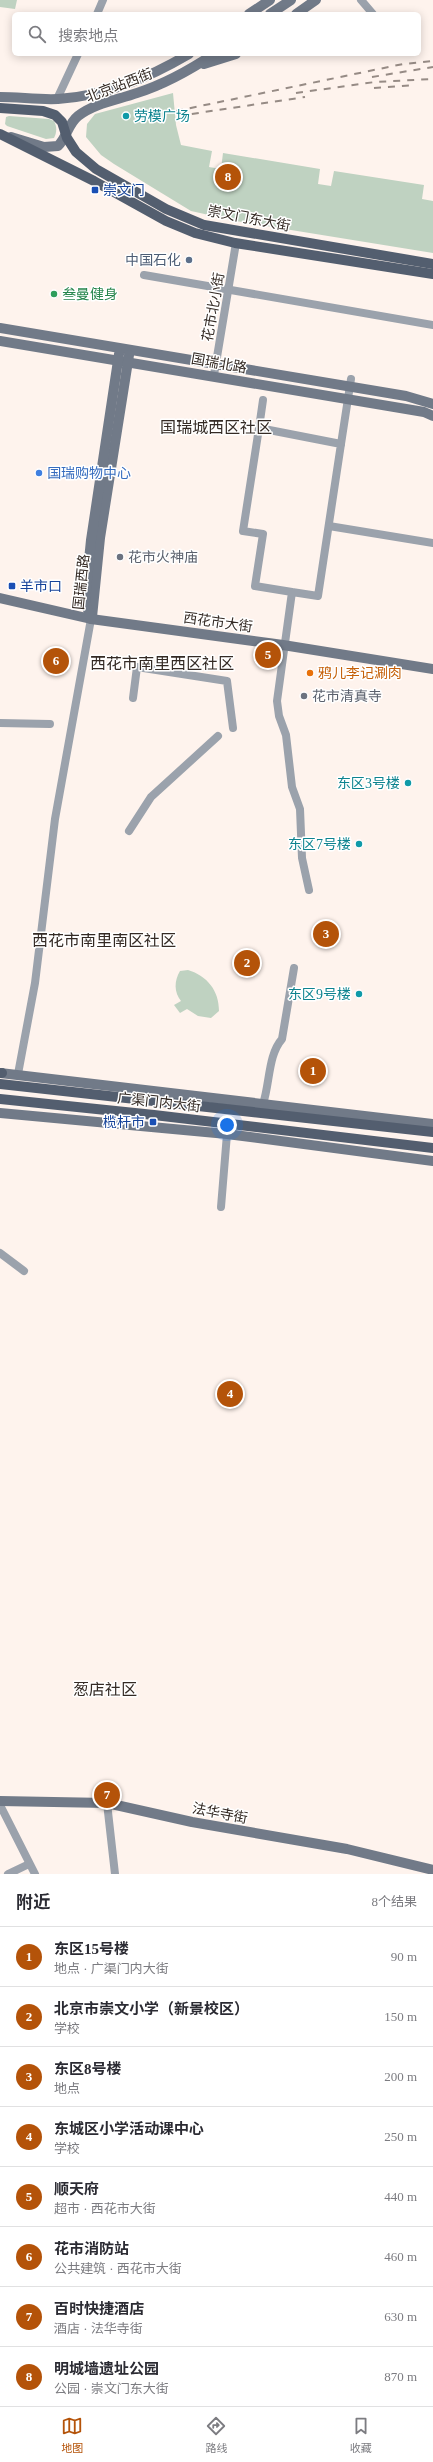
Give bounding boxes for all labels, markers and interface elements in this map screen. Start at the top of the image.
search box [12,12,421,56]
icon: search [26,23,48,45]
text: 搜索地点 [58,28,118,44]
street label: 北京站西街 [83,65,155,105]
place label: 劳模广场 [134,109,190,124]
marker: 劳模广场 [121,111,131,121]
pin: 8 [215,162,241,192]
place label: 崇文门 [103,183,145,198]
marker: 崇文门 [90,185,100,195]
street label: 崇文门东大街 [206,203,292,234]
place label: 中国石化 [125,252,181,268]
marker: 中国石化 [184,255,194,265]
street label: 花市北小街 [199,271,227,343]
place label: 叁曼健身 [62,286,118,302]
marker: 叁曼健身 [49,289,59,299]
street label: 国瑞北路 [190,350,248,376]
district label: 国瑞城西区社区 [160,419,272,436]
place label: 国瑞购物中心 [47,465,131,481]
marker: 国瑞购物中心 [34,468,44,478]
place label: 花市火神庙 [128,550,198,565]
marker: 花市火神庙 [115,552,125,562]
street label: 国瑞西路 [71,553,92,611]
place label: 羊市口 [20,579,62,594]
marker: 羊市口 [7,581,17,591]
street label: 西花市大街 [182,610,254,635]
pin: 5 [255,640,281,670]
pin: 6 [43,646,69,676]
district label: 西花市南里西区社区 [90,655,234,672]
place label: 鸦儿李记涮肉 [318,666,402,681]
marker: 鸦儿李记涮肉 [305,668,315,678]
place label: 花市清真寺 [312,689,382,704]
marker: 花市清真寺 [299,691,309,701]
place label: 东区3号楼 [337,776,400,791]
marker: 东区3号楼 [403,778,413,788]
place label: 东区7号楼 [288,837,351,852]
marker: 东区7号楼 [354,839,364,849]
pin: 3 [313,919,339,949]
district label: 西花市南里南区社区 [32,932,176,949]
pin: 2 [234,948,260,978]
place label: 东区9号楼 [288,987,351,1002]
marker: 东区9号楼 [354,989,364,999]
pin: 1 [300,1056,326,1086]
street label: 广渠门内大街 [116,1091,202,1114]
place label: 榄杆市 [103,1115,145,1130]
your location [217,1115,237,1135]
marker: 榄杆市 [148,1117,158,1127]
pin: 4 [217,1379,243,1409]
district label: 葱店社区 [73,1681,137,1698]
pin: 7 [94,1780,120,1810]
street label: 法华寺街 [191,1800,249,1826]
text: 附近 [16,1893,50,1912]
text: 8个结果 [371,1894,417,1909]
text: 东区15号楼 [54,1941,129,1957]
text: 1 [26,1949,32,1964]
text: 90 m [391,1949,417,1964]
text: 地点 · 广渠门内大街 [54,1961,169,1976]
text: 北京市崇文小学（新景校区） [54,2001,249,2017]
text: 2 [26,2009,32,2024]
text: 150 m [384,2009,417,2024]
text: 学校 [54,2021,80,2036]
text: 东区8号楼 [54,2061,122,2077]
text: 3 [26,2069,32,2084]
text: 200 m [384,2069,417,2084]
text: 地点 [54,2081,80,2096]
text: 东城区小学活动课中心 [54,2121,204,2137]
text: 4 [26,2129,32,2144]
text: 250 m [384,2129,417,2144]
text: 学校 [54,2141,80,2156]
text: 顺天府 [54,2181,99,2197]
text: 5 [26,2189,32,2204]
text: 440 m [384,2189,417,2204]
text: 超市 · 西花市大街 [54,2201,156,2216]
text: 花市消防站 [54,2241,129,2257]
text: 6 [26,2249,32,2264]
text: 460 m [384,2249,417,2264]
text: 公共建筑 · 西花市大街 [54,2261,182,2276]
text: 百时快捷酒店 [54,2301,144,2317]
text: 7 [26,2309,32,2324]
text: 630 m [384,2309,417,2324]
text: 酒店 · 法华寺街 [54,2321,143,2336]
text: 明城墙遗址公园 [54,2361,159,2377]
text: 8 [26,2369,32,2384]
text: 870 m [384,2369,417,2384]
text: 公园 · 崇文门东大街 [54,2381,169,2396]
tab: 地图 [61,2415,83,2455]
tab: 路线 [205,2415,227,2455]
tab: 收藏 [350,2415,372,2455]

